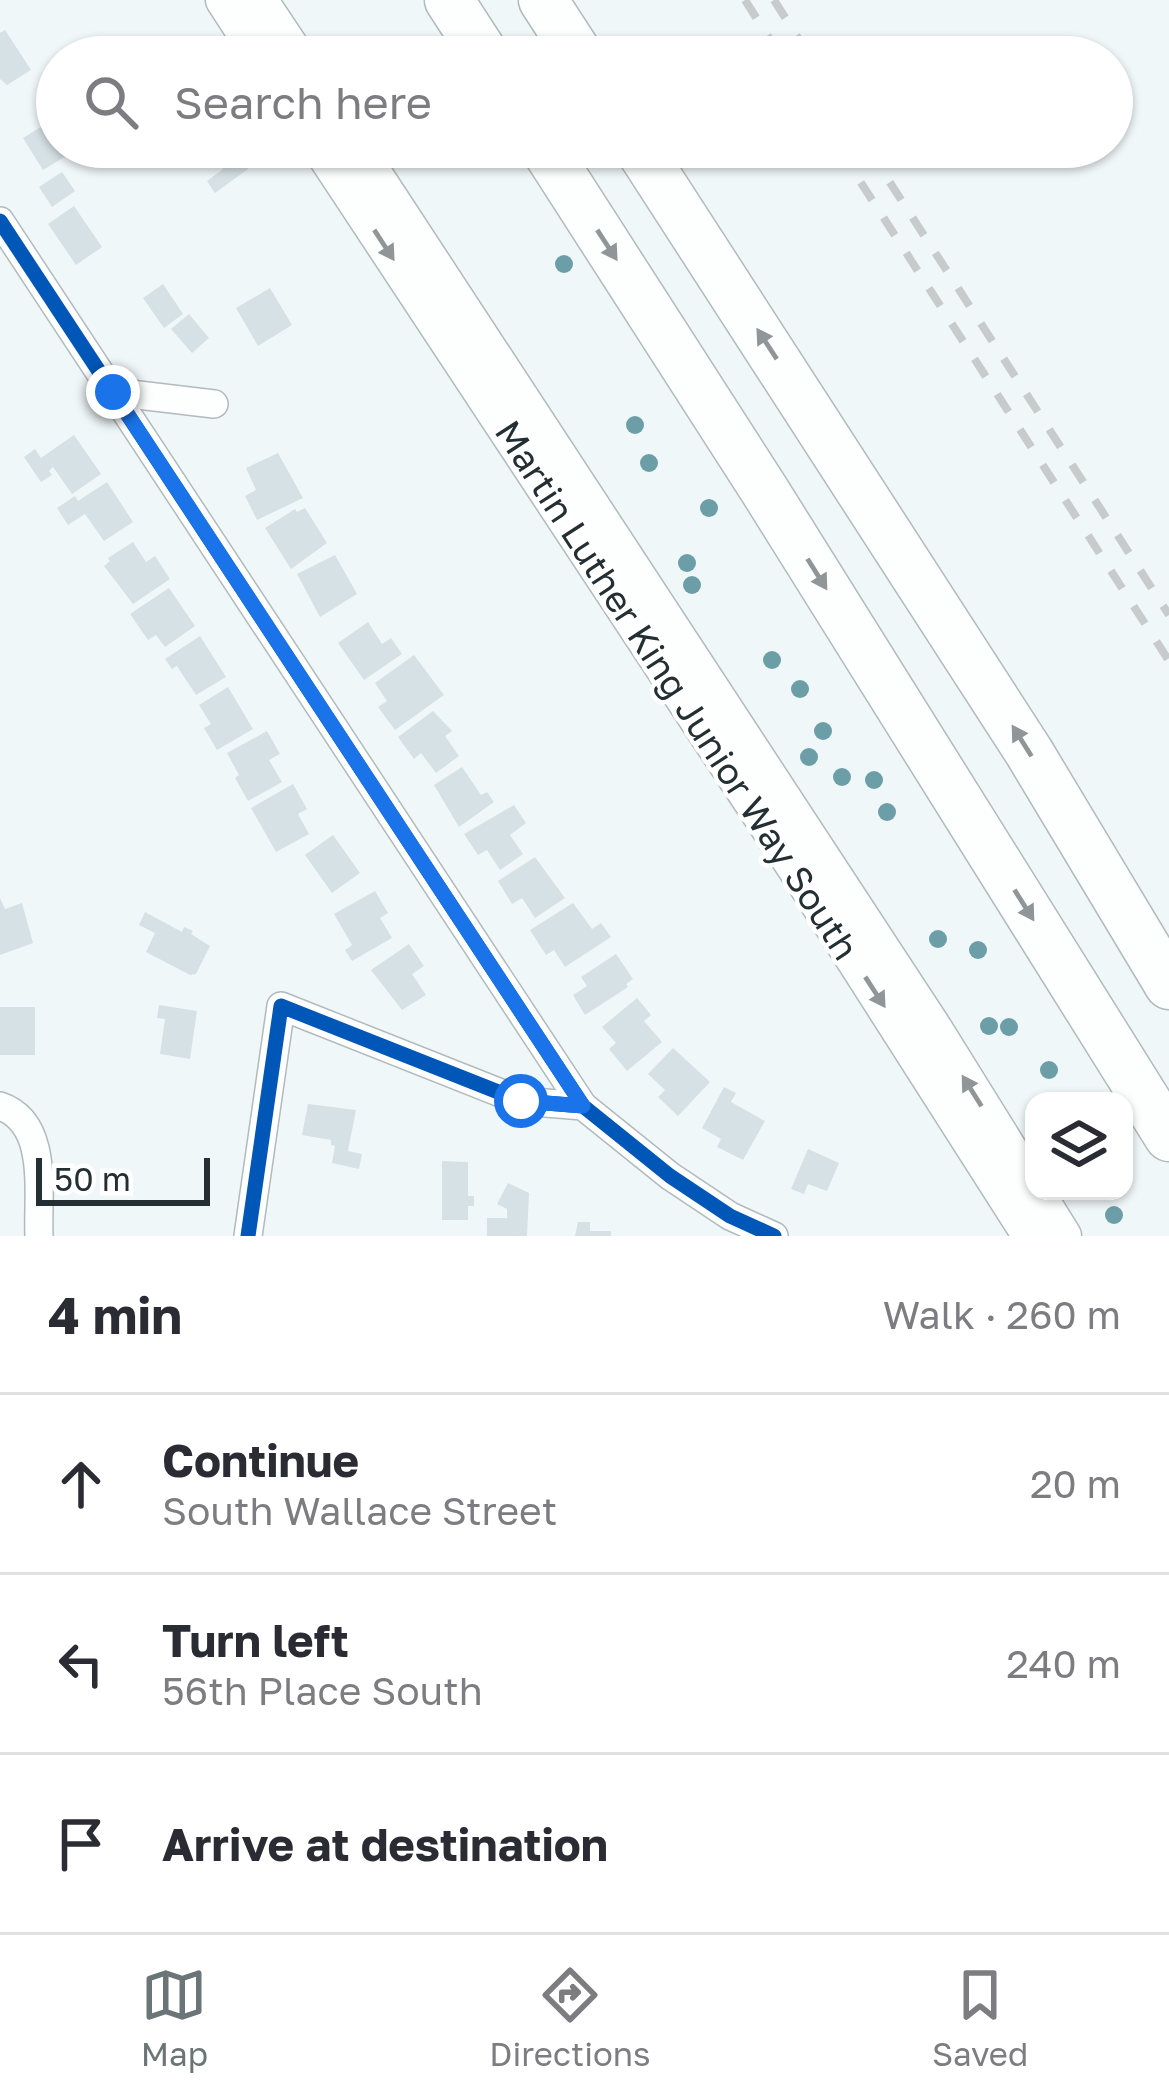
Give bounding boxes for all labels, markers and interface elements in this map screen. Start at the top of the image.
search box [36,36,1133,168]
icon: search [78,69,144,135]
text: Search here [174,75,432,129]
one-way arrow [373,228,395,261]
one-way arrow [595,229,617,262]
one-way arrow [756,327,778,360]
route end [86,365,140,419]
street label: Martin Luther King Junior Way South [487,412,868,967]
one-way arrow [806,557,827,591]
one-way arrow [1012,725,1034,757]
one-way arrow [1013,888,1034,922]
one-way arrow [864,976,886,1008]
route start [494,1074,548,1128]
one-way arrow [962,1074,984,1107]
map controls [1025,1092,1133,1200]
button: layers [1025,1092,1133,1200]
scale bar [36,1152,210,1205]
text: 50 m [54,1159,131,1198]
text: 4 min [48,1284,182,1345]
text: Walk · 260 m [883,1291,1121,1338]
text: Continue [162,1433,359,1487]
icon: ahead [48,1451,114,1517]
text: 20 m [1030,1460,1121,1507]
text: South Wallace Street [162,1487,557,1534]
text: Turn left [162,1613,349,1667]
icon: left [48,1631,114,1697]
text: 240 m [1006,1640,1121,1687]
text: 56th Place South [162,1667,483,1714]
icon: arrive [48,1811,114,1877]
text: Arrive at destination [162,1817,608,1871]
tab: Map [141,1962,208,2073]
tab: Directions [489,1962,651,2073]
tab: Saved [932,1962,1028,2073]

